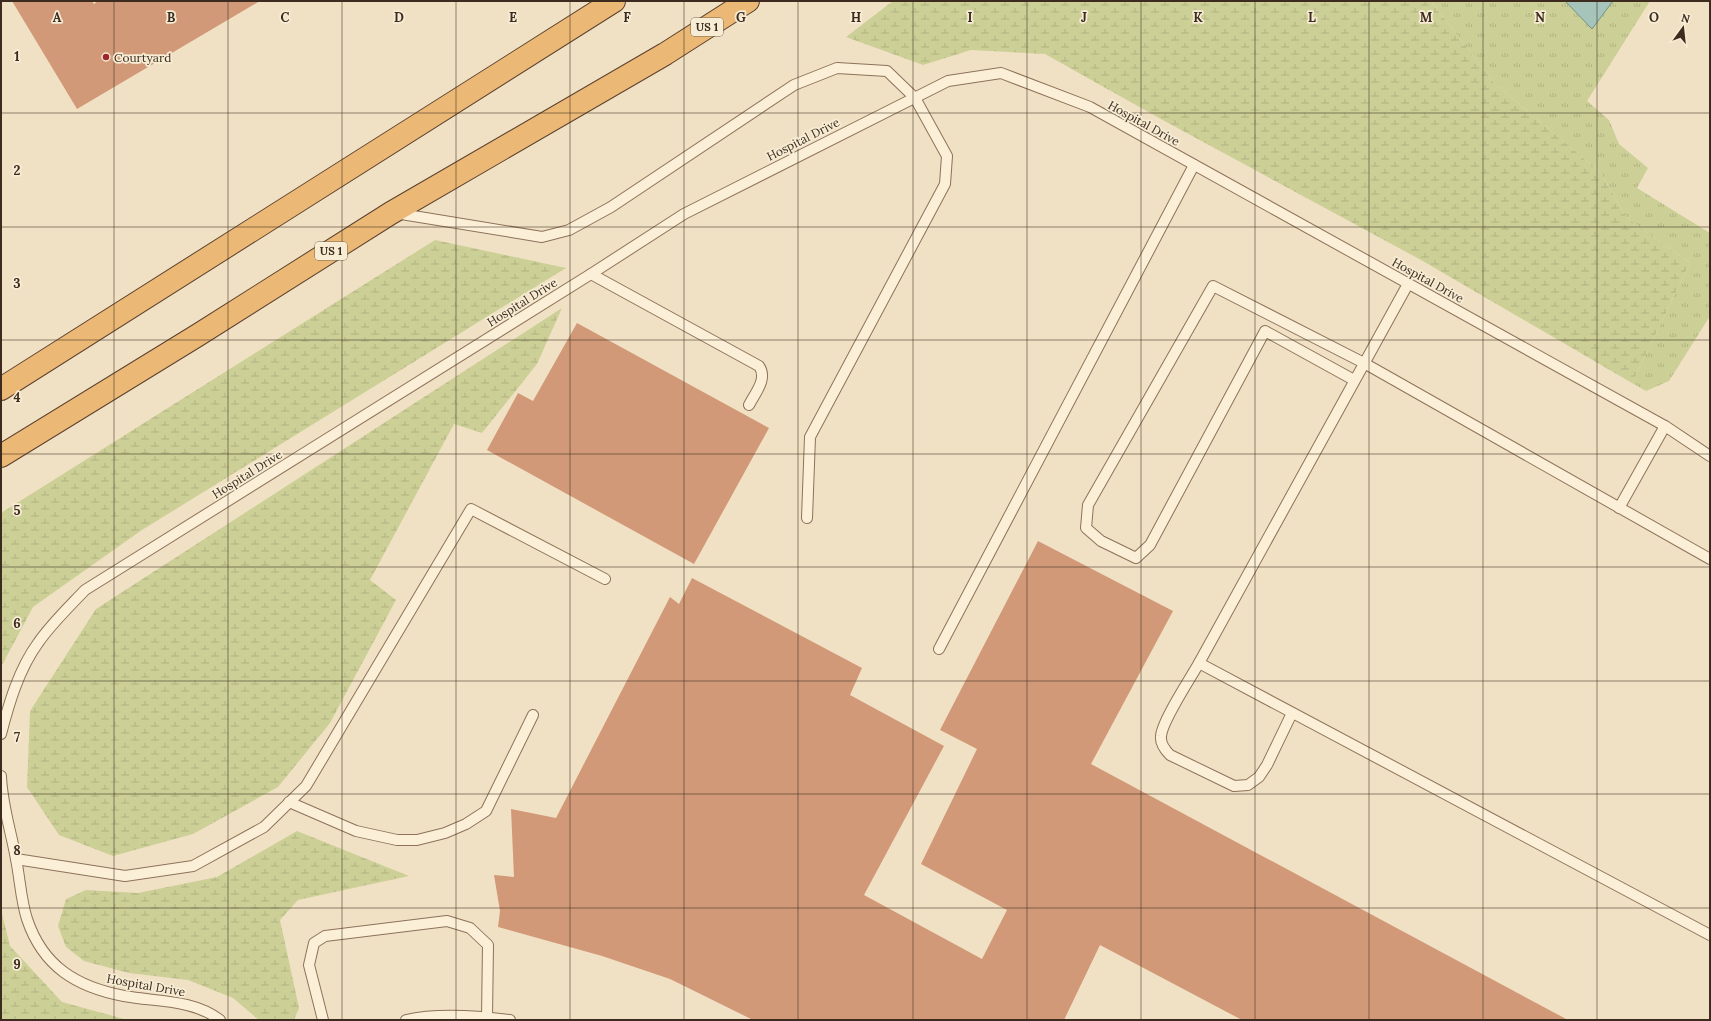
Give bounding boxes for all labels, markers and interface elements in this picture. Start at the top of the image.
north arrow [1663,8,1703,48]
text: A [53,9,62,26]
text: B [167,9,176,26]
text: C [281,9,290,26]
text: D [394,9,404,26]
text: E [509,9,517,26]
text: F [623,9,631,26]
text: G [736,9,746,26]
text: H [851,9,861,26]
text: I [967,9,973,26]
text: J [1081,9,1087,26]
text: K [1193,9,1203,26]
text: L [1308,9,1316,26]
text: M [1420,9,1433,26]
text: N [1535,9,1545,26]
text: O [1649,9,1659,26]
text: N [1680,10,1692,26]
road number: US 1 [691,18,723,36]
text: 1 [14,48,20,65]
place label: Courtyard [114,50,171,65]
marker: Courtyard [101,52,111,62]
street label: Hospital Drive [1106,97,1183,149]
street label: Hospital Drive [764,114,842,164]
text: 2 [14,162,21,179]
road number: US 1 [315,242,347,260]
street label: Hospital Drive [1390,254,1467,306]
street label: Hospital Drive [484,274,560,329]
text: 3 [13,275,21,292]
text: 4 [13,389,21,406]
street label: Hospital Drive [209,446,285,501]
text: 5 [13,502,21,519]
text: 6 [13,615,21,632]
text: 7 [14,729,20,746]
text: 8 [13,842,21,859]
text: 9 [13,956,21,973]
street label: Hospital Drive [105,971,187,999]

